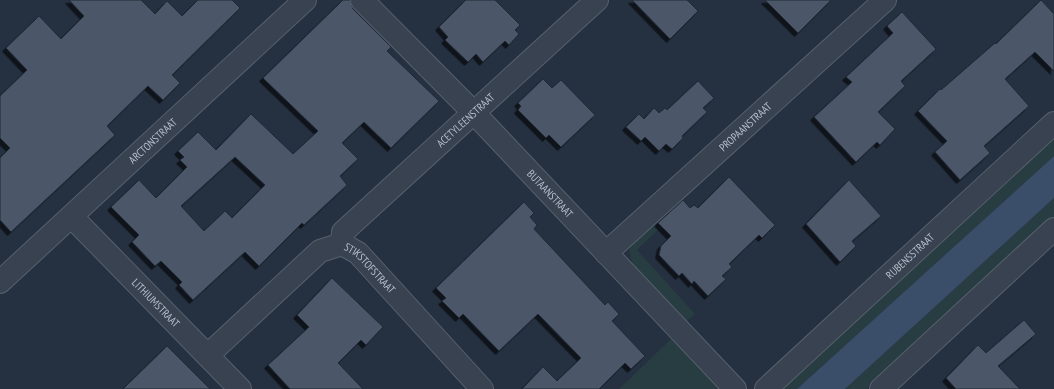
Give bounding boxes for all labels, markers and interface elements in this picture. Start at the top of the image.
street label: ACETYLEENSTRAAT [434,90,498,150]
street label: PROPAANSTRAAT [716,99,775,154]
street label: ARCTONSTRAAT [126,115,180,167]
street label: BUTAANSTRAAT [524,167,576,221]
street label: RUBENSSTRAAT [883,230,937,282]
street label: STIKSTOFSTRAAT [342,240,398,296]
street label: LITHIUMSTRAAT [129,276,183,330]

